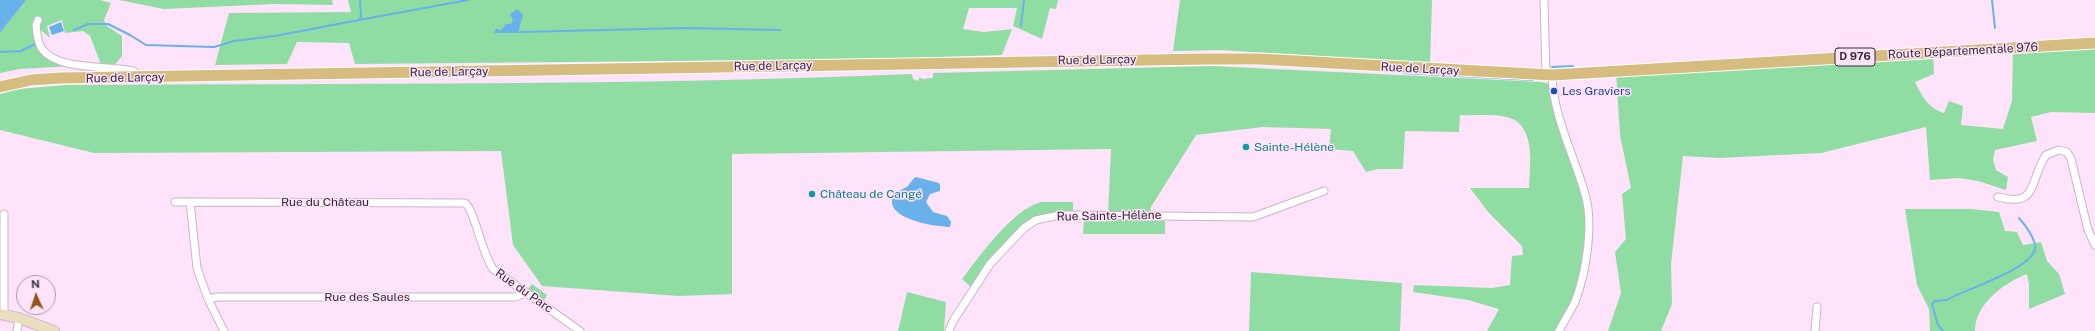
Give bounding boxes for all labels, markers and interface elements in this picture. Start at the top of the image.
street label: Route Départementale 976 [1888,40,2038,62]
road number: D 976 [1835,48,1875,66]
street label: Rue de Larçay [1057,52,1137,68]
street label: Rue de Larçay [733,58,813,74]
street label: Rue de Larçay [1380,60,1460,78]
street label: Rue de Larçay [409,64,489,80]
street label: Rue de Larçay [85,70,165,86]
place label: Les Graviers [1562,84,1631,98]
marker: Les Graviers [1549,86,1559,96]
place label: Sainte-Hélène [1254,140,1334,154]
marker: Sainte-Hélène [1241,142,1251,152]
place label: Château de Cangé [820,187,922,201]
marker: Château de Cangé [807,189,817,199]
street label: Rue du Château [281,195,369,209]
street label: Rue Sainte-Hélène [1057,208,1161,224]
street label: Rue du Parc [492,266,556,316]
north arrow [16,275,56,315]
text: N [31,278,40,290]
street label: Rue des Saules [324,290,410,304]

